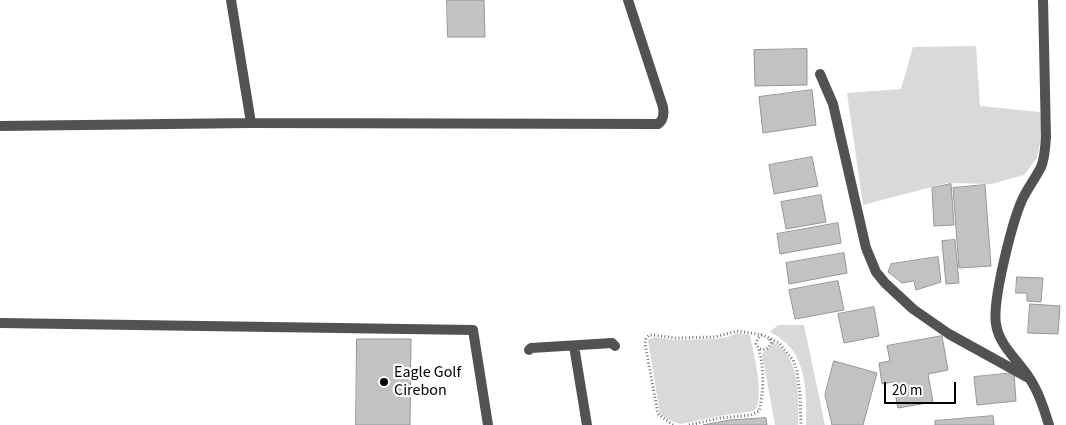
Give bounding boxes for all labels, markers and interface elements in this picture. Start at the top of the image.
place label: Eagle Golf Cirebon [394,363,461,401]
scale bar [886,372,958,404]
marker: Eagle Golf Cirebon [378,376,390,388]
text: 20 m [892,380,922,401]

